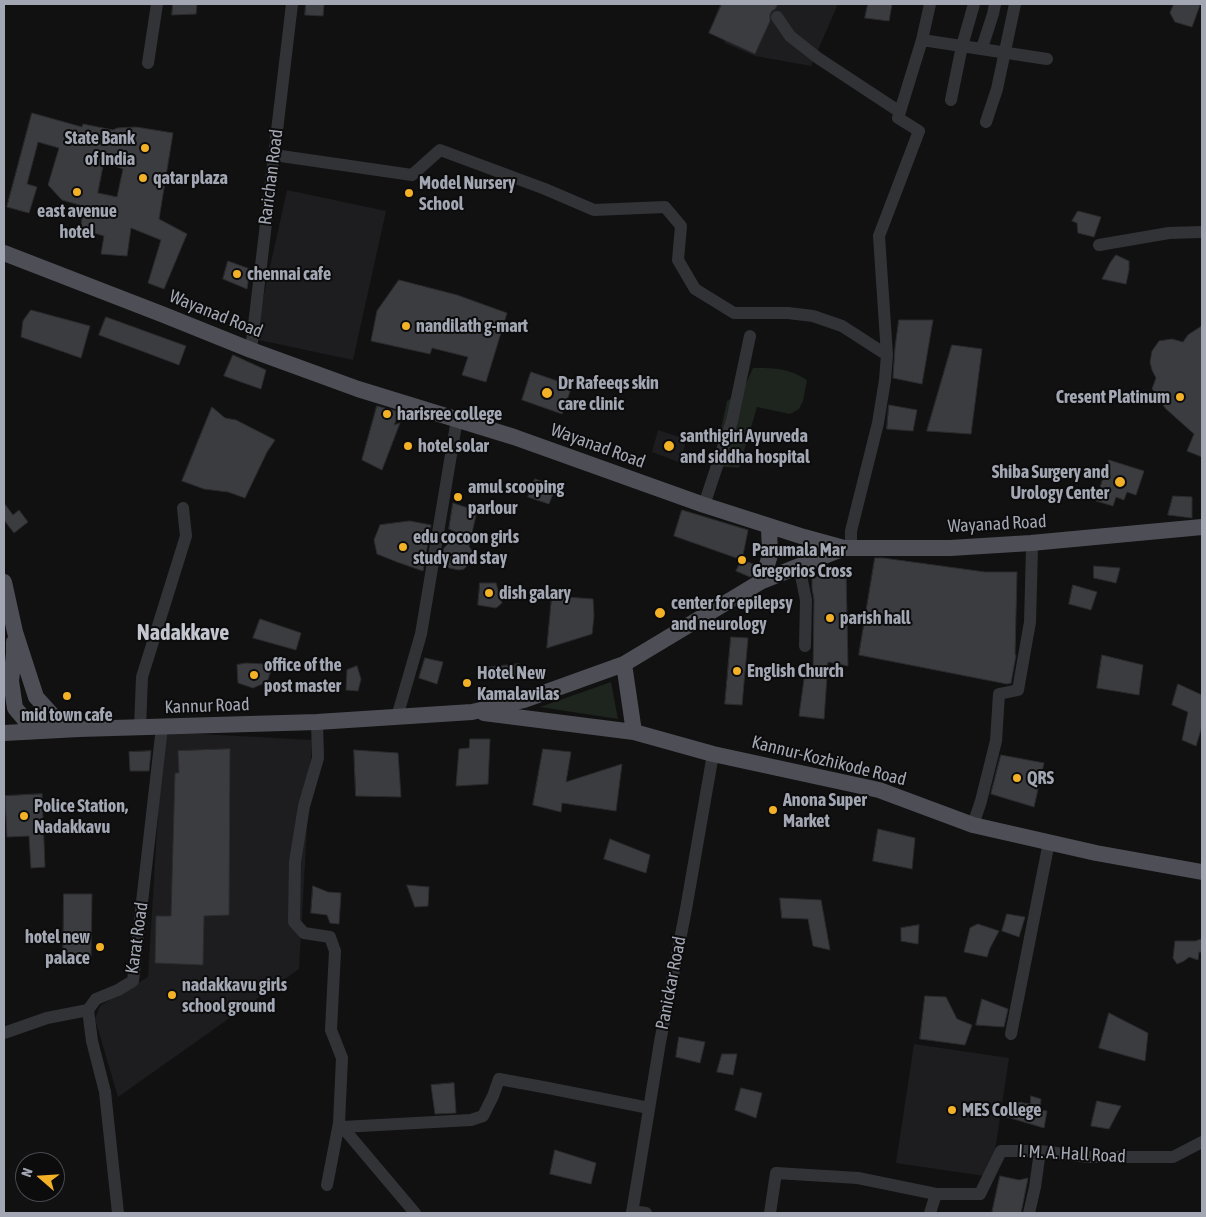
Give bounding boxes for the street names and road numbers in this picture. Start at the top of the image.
street label: Rarichan Road [254,128,288,226]
street label: Wayanad Road [166,285,266,343]
street label: Wayanad Road [548,419,648,473]
street label: Wayanad Road [947,511,1047,537]
street label: Kannur Road [164,694,250,718]
street label: Kannur-Kozhikode Road [750,731,908,791]
street label: Karat Road [121,901,153,975]
street label: Panickar Road [651,934,691,1032]
street label: I. M. A. Hall Road [1018,1140,1126,1168]

